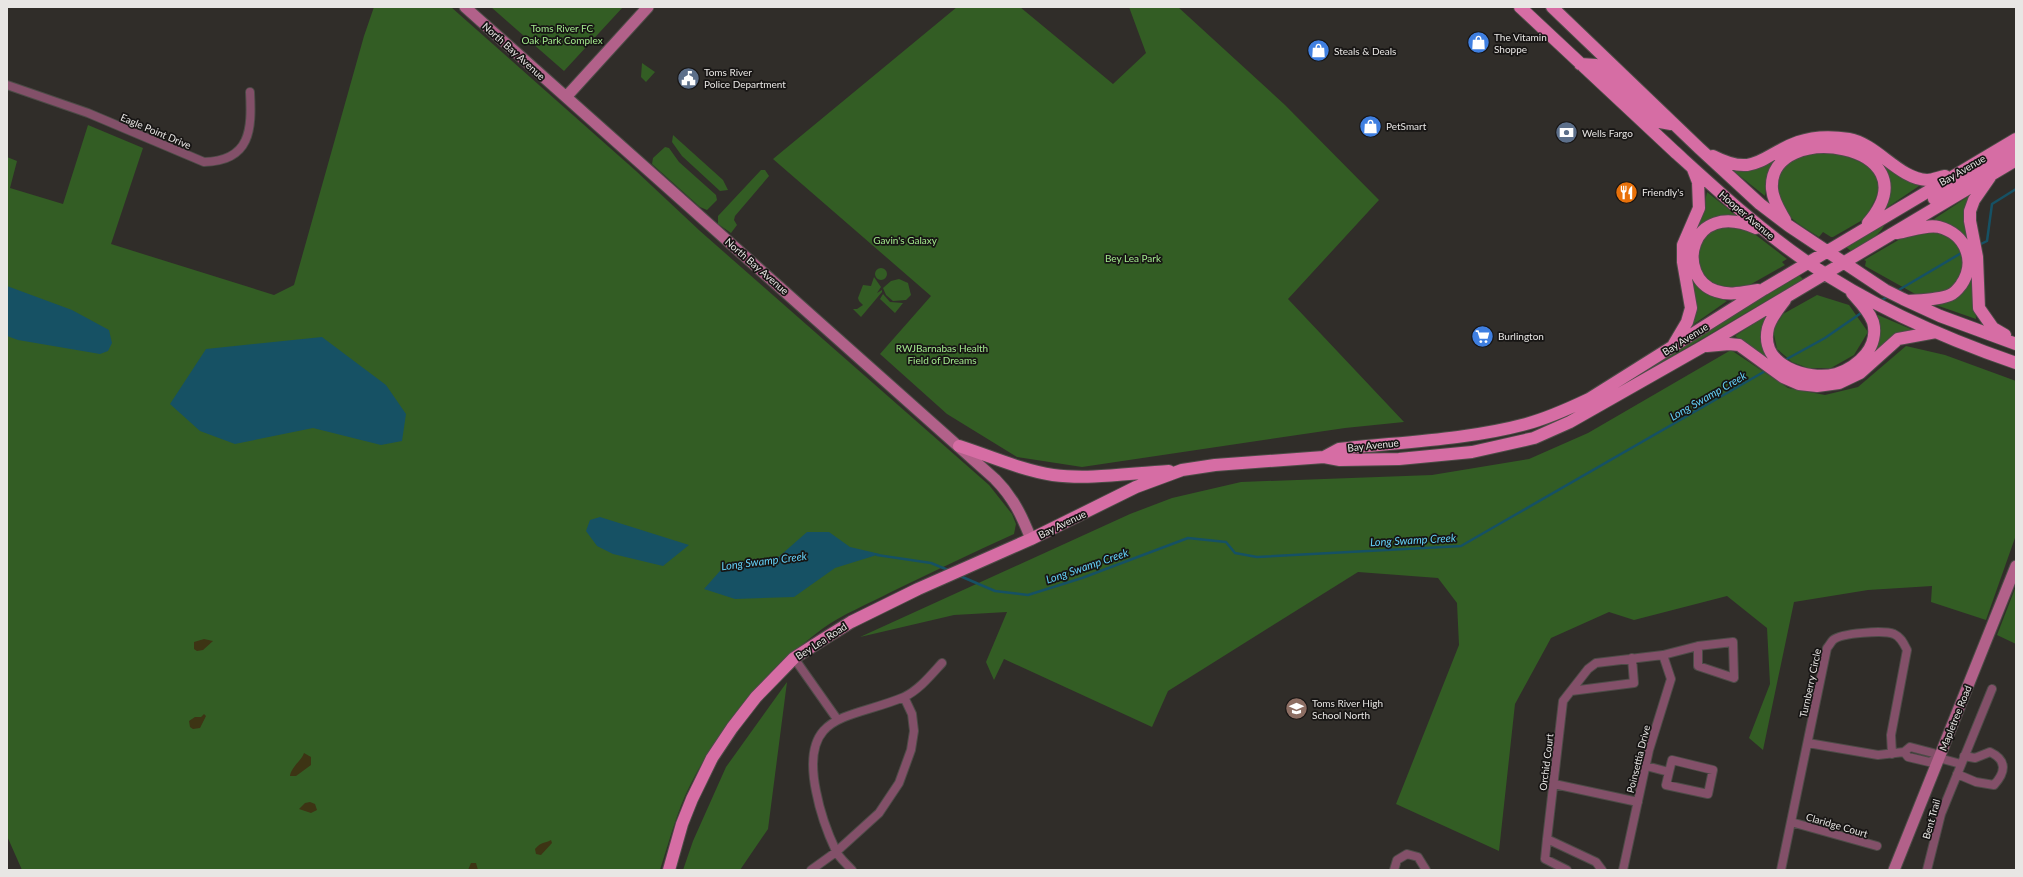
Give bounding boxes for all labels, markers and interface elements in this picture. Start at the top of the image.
street label: North Bay Avenue [480,20,548,82]
park label: Toms River FC Oak Park Complex [521,22,603,46]
shop icon: The Vitamin Shoppe [1465,30,1491,56]
place label: The Vitamin Shoppe [1494,31,1547,55]
shop icon: Steals & Deals [1305,38,1331,64]
place label: Steals & Deals [1334,45,1396,57]
public building icon: Toms River Police Department [675,65,701,91]
place label: Toms River Police Department [704,66,786,90]
street label: Eagle Point Drive [119,111,193,151]
shop icon: PetSmart [1357,113,1383,139]
place label: PetSmart [1386,120,1427,132]
bank icon: Wells Fargo [1554,120,1580,146]
place label: Wells Fargo [1582,127,1633,139]
street label: Bay Avenue [1937,152,1987,188]
restaurant icon: Friendly's [1614,179,1640,205]
place label: Friendly's [1642,186,1684,198]
street label: Hooper Avenue [1717,188,1777,242]
park label: Gavin's Galaxy [873,234,938,246]
street label: North Bay Avenue [723,235,791,297]
park label: Bey Lea Park [1105,252,1162,264]
street label: Bay Avenue [1660,320,1710,358]
supermarket icon: Burlington [1469,323,1495,349]
place label: Burlington [1498,330,1544,342]
park label: RWJBarnabas Health Field of Dreams [896,342,988,366]
water label: Long Swamp Creek [1667,368,1749,423]
street label: Bay Avenue [1347,436,1399,454]
street label: Bay Avenue [1036,507,1088,541]
water label: Long Swamp Creek [1370,531,1457,548]
water label: Long Swamp Creek [1044,545,1130,586]
water label: Long Swamp Creek [720,549,808,572]
street label: Bey Lea Road [793,620,849,662]
street label: Turnberry Circle [1797,647,1823,719]
street label: Mapletree Road [1936,683,1974,753]
school or university icon: Toms River High School North [1284,696,1310,722]
place label: Toms River High School North [1312,697,1383,721]
street label: Poinsettia Drive [1624,724,1652,794]
street label: Orchid Court [1537,732,1555,791]
street label: Bent Trail [1920,798,1942,840]
street label: Claridge Court [1805,810,1870,840]

